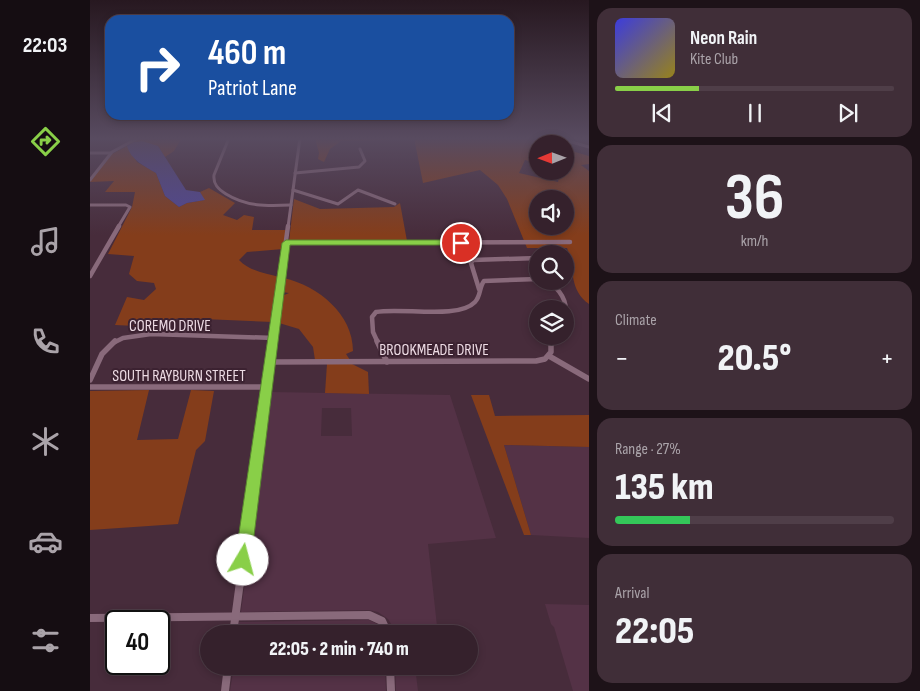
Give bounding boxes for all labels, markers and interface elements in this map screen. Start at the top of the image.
text: Neon Rain [690,27,757,50]
text: 22:03 [23,32,67,59]
text: 460 m [208,32,286,75]
icon: right [125,35,190,100]
text: Kite Club [690,50,738,69]
text: Patriot Lane [208,75,297,102]
icon: previous [648,99,676,127]
icon: pause [741,99,769,127]
icon: next [834,99,862,127]
icon: directions [28,124,63,159]
north arrow [529,135,574,180]
map controls [529,135,574,345]
text: 36 [725,160,784,238]
button: sound [529,190,574,235]
pin [440,222,482,264]
icon: music [28,224,63,259]
icon: arrive [447,229,475,257]
text: km/h [741,232,768,251]
button: search [529,245,574,290]
button: layers [529,300,574,345]
text: Climate [615,311,657,330]
street label: COREMO DRIVE [129,317,211,336]
icon: phone [28,324,63,359]
text: 20.5° [718,336,791,381]
street label: BROOKMEADE DRIVE [379,341,489,360]
text: − [615,342,629,375]
text: + [880,342,894,375]
street label: SOUTH RAYBURN STREET [112,367,246,386]
icon: climate [28,424,63,459]
text: Range · 27% [615,440,681,459]
text: 135 km [615,465,714,510]
icon: car [28,524,63,559]
position arrow [216,533,268,585]
text: Arrival [615,584,649,603]
text: 22:05 [615,609,694,654]
speed limit sign: 40 [105,610,170,675]
icon: filters [28,623,63,658]
text: 22:05 · 2 min · 740 m [269,638,409,661]

